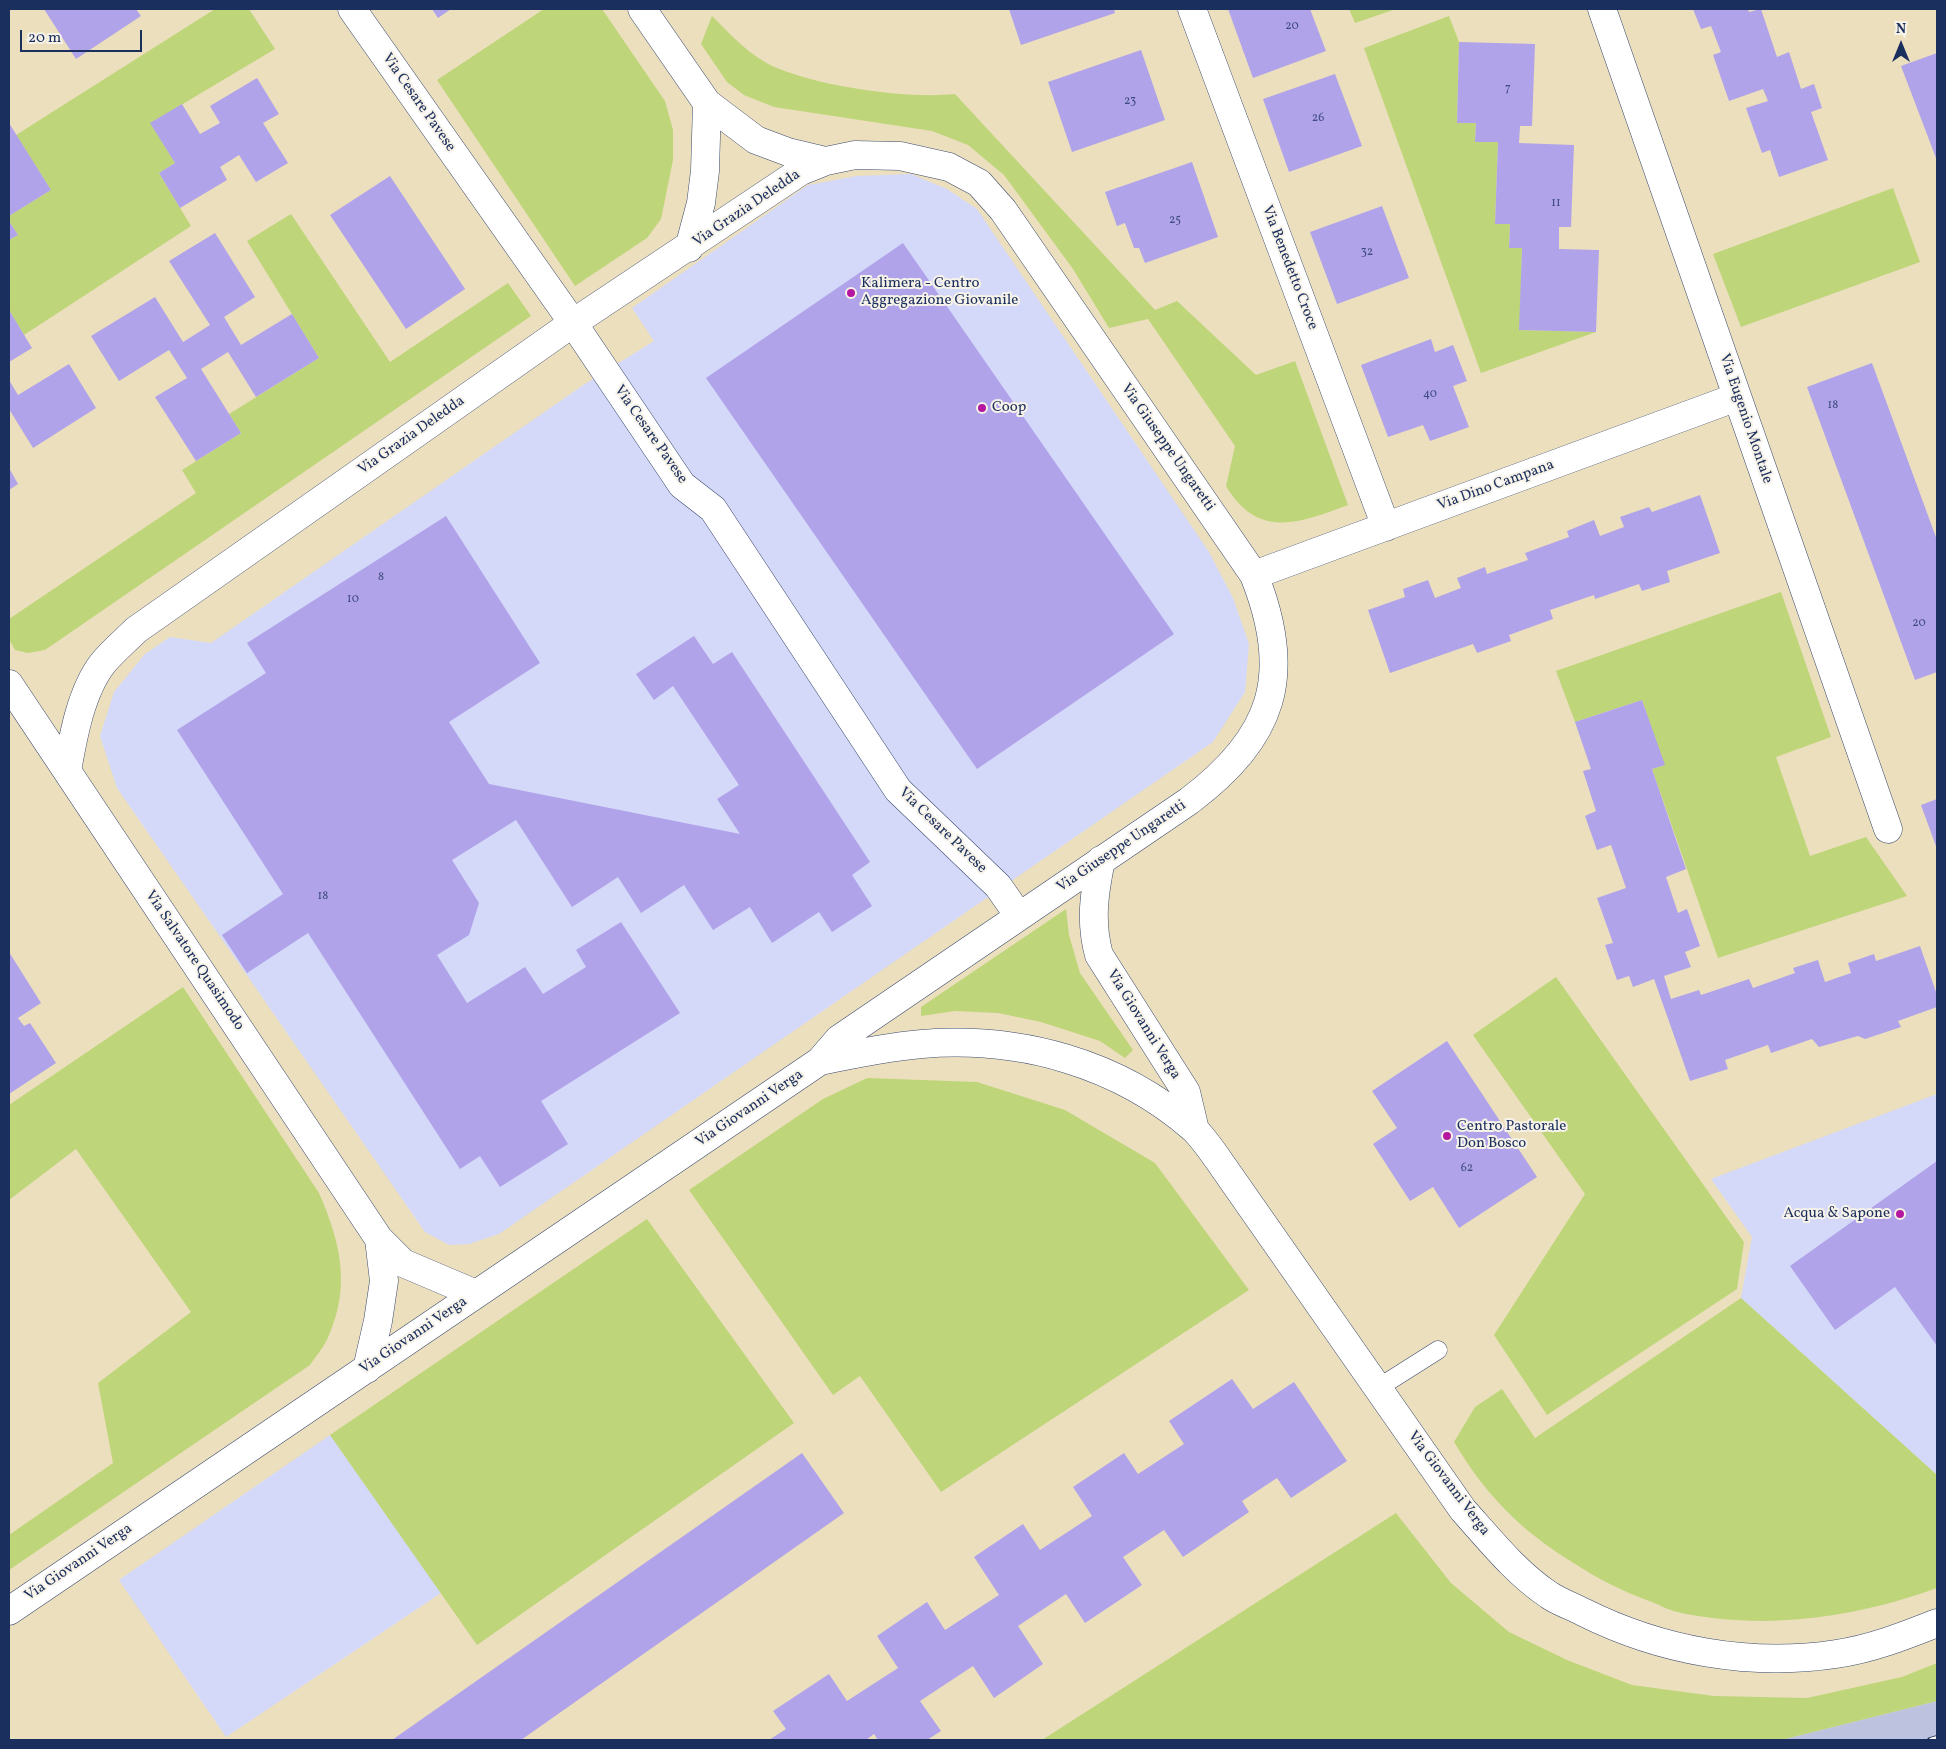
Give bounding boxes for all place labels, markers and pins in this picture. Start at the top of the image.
place label: Kalimera - Centro Aggregazione Giovanile [861,275,1018,310]
marker: Kalimera - Centro Aggregazione Giovanile [845,287,857,299]
place label: Coop [992,399,1026,417]
marker: Coop [976,402,988,414]
place label: Centro Pastorale Don Bosco [1457,1118,1566,1153]
marker: Centro Pastorale Don Bosco [1441,1130,1453,1142]
place label: Acqua & Sapone [1783,1205,1890,1223]
marker: Acqua & Sapone [1894,1208,1906,1220]

